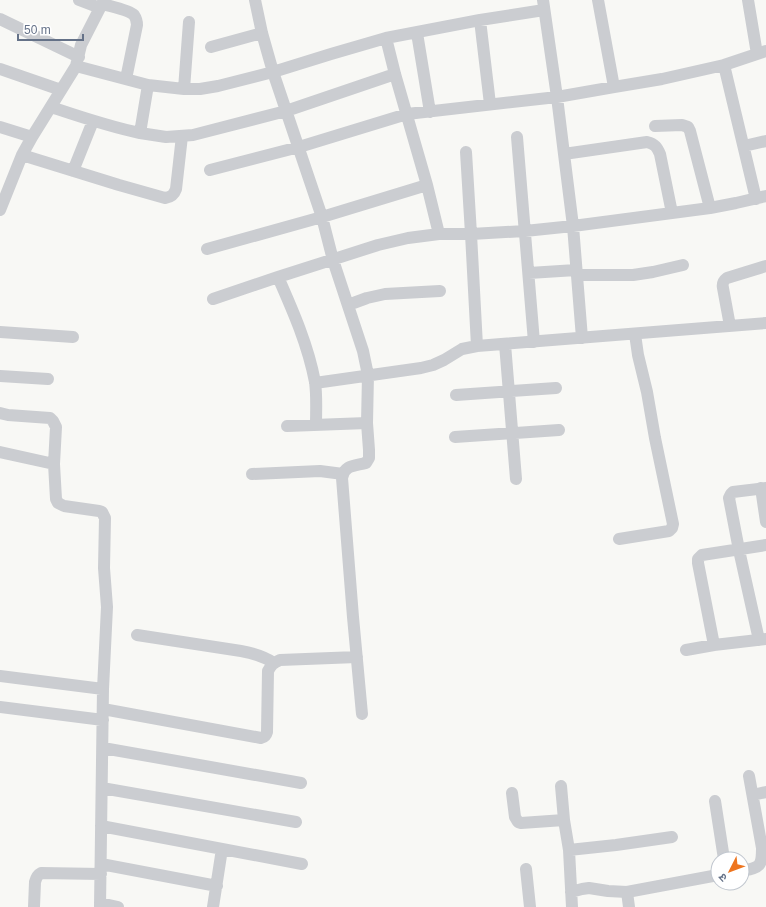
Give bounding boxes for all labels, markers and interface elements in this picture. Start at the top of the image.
scale bar [18,16,83,42]
text: 50 m [24,23,51,37]
north arrow [710,851,750,891]
text: उ [716,871,729,884]

